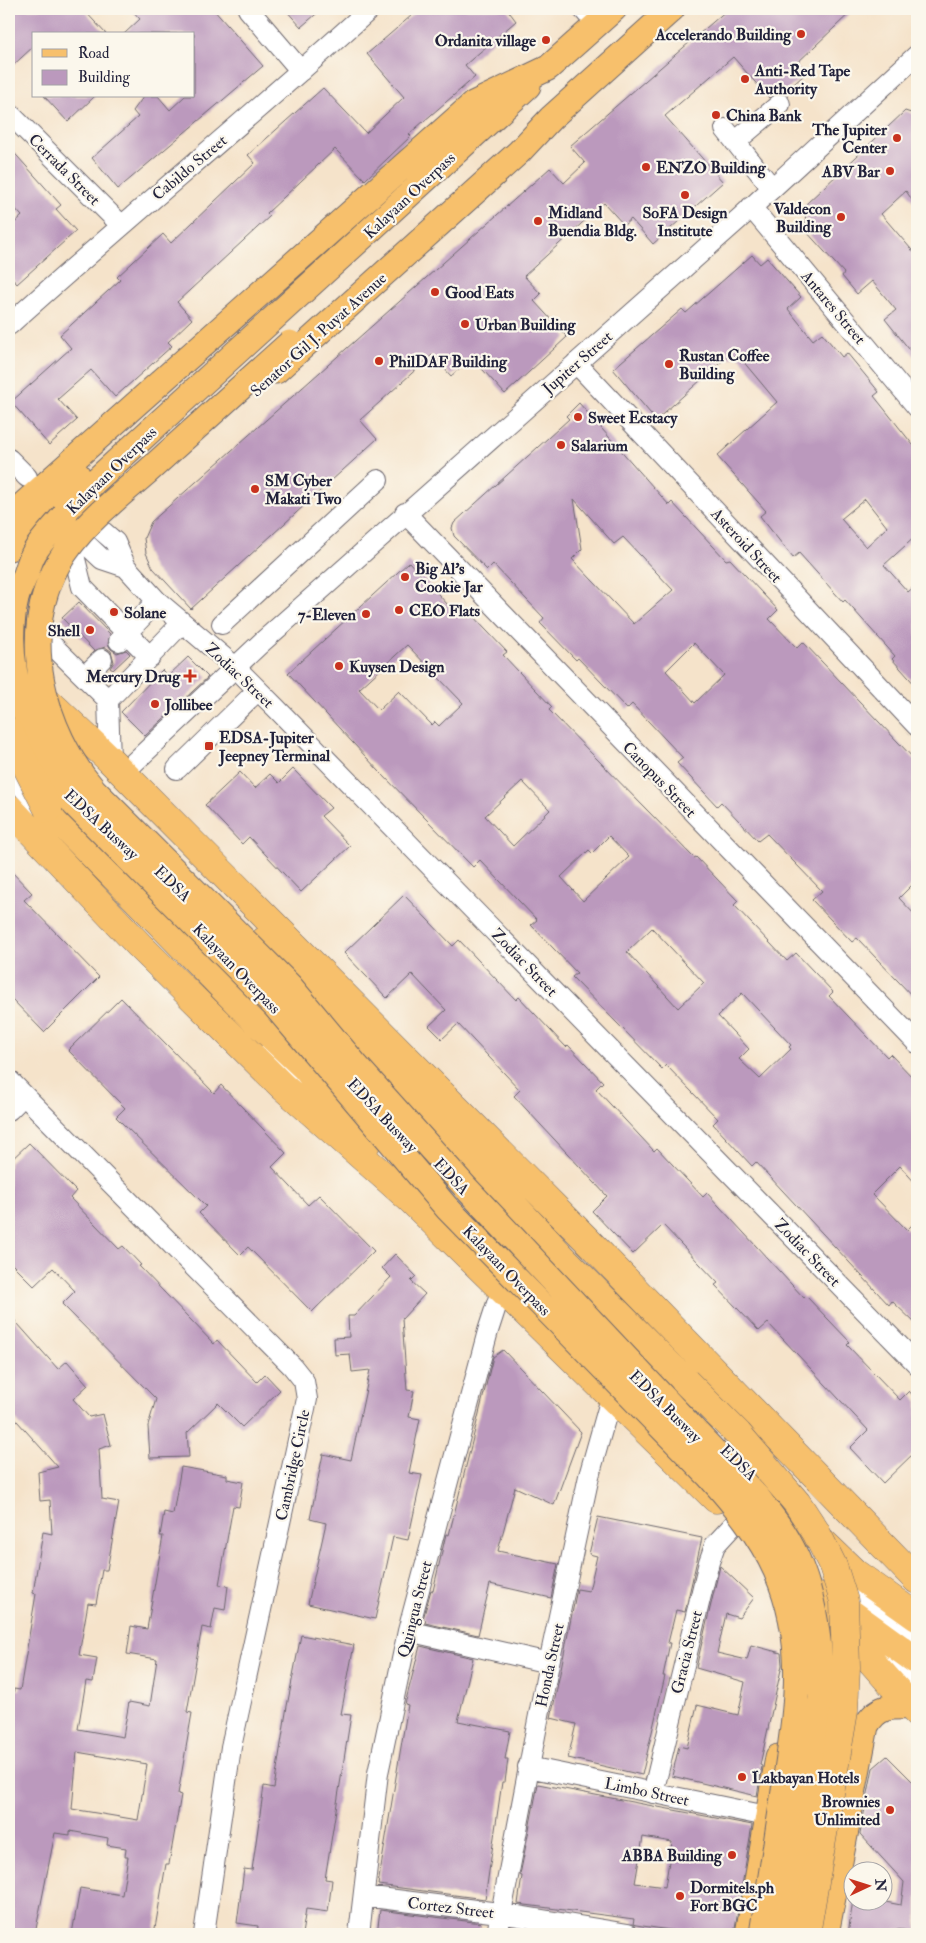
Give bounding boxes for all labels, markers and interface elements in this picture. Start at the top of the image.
place label: Accelerando Building [655,25,792,46]
marker: Accelerando Building [795,28,807,40]
place label: Ordanita village [435,31,536,52]
legend [32,32,195,98]
marker: Ordanita village [540,34,552,46]
text: Road [78,44,110,63]
place label: Anti-Red Tape Authority [754,61,851,100]
text: Building [78,68,130,87]
marker: Anti-Red Tape Authority [739,73,751,85]
place label: China Bank [726,106,802,126]
marker: China Bank [710,109,722,121]
place label: The Jupiter Center [811,120,888,158]
street label: Cerrada Street [24,130,104,210]
street label: Cabildo Street [148,131,231,205]
marker: The Jupiter Center [891,132,903,144]
street label: Kalayaan Overpass [360,148,460,244]
place label: ENZO Building [656,158,767,179]
marker: ENZO Building [640,161,652,173]
place label: ABV Bar [821,162,881,182]
marker: ABV Bar [884,165,896,177]
marker: SoFA Design Institute [679,189,691,201]
place label: Valdecon Building [773,199,832,238]
place label: Midland Buendia Bldg. [547,203,637,242]
place label: SoFA Design Institute [642,203,728,241]
marker: Valdecon Building [835,211,847,223]
marker: Midland Buendia Bldg. [532,215,544,227]
street label: Antares Street [796,266,870,349]
street label: Senator Gil J. Puyat Avenue [246,268,392,402]
place label: Good Eats [445,283,514,303]
marker: Good Eats [429,286,441,298]
place label: Urban Building [475,315,576,336]
marker: Urban Building [459,318,471,330]
street label: Jupiter Street [538,327,617,400]
place label: Rustan Coffee Building [679,346,770,385]
place label: PhilDAF Building [389,352,508,373]
marker: PhilDAF Building [373,355,385,367]
marker: Rustan Coffee Building [663,358,675,370]
place label: Sweet Ecstacy [588,408,678,429]
marker: Sweet Ecstacy [572,411,584,423]
street label: Kalayaan Overpass [62,423,162,520]
place label: Salarium [571,436,629,456]
marker: Salarium [555,439,567,451]
place label: SM Cyber Makati Two [264,471,342,509]
marker: SM Cyber Makati Two [249,483,261,495]
street label: Asteroid Street [706,503,786,587]
place label: Big Al's Cookie Jar [415,559,484,598]
marker: Big Al's Cookie Jar [399,571,411,583]
place label: CEO Flats [409,601,481,621]
place label: Solane [124,603,166,623]
marker: CEO Flats [393,604,405,616]
place label: 7-Eleven [298,605,357,625]
marker: Solane [108,606,120,618]
marker: 7-Eleven [360,608,372,620]
place label: Shell [48,621,81,641]
marker: Shell [84,624,96,636]
street label: Zodiac Street [201,639,278,713]
place label: Kuysen Design [349,657,445,678]
marker: Kuysen Design [333,660,345,672]
place label: Mercury Drug [85,667,181,688]
marker: Mercury Drug [184,670,196,682]
place label: Jollibee [164,695,213,716]
marker: Jollibee [149,698,161,710]
place label: EDSA-Jupiter Jeepney Terminal [218,728,331,767]
street label: Canopus Street [617,738,700,823]
marker: EDSA-Jupiter Jeepney Terminal [203,740,215,752]
street label: EDSA Busway [60,785,143,865]
street label: EDSA [150,861,195,906]
street label: Kalayaan Overpass [187,919,284,1019]
street label: Zodiac Street [487,925,562,1001]
street label: EDSA Busway [343,1074,422,1158]
street label: EDSA [429,1154,473,1199]
street label: Zodiac Street [770,1215,845,1291]
street label: Kalayaan Overpass [457,1221,554,1321]
street label: EDSA Busway [625,1366,706,1448]
street label: Cambridge Circle [271,1407,315,1523]
street label: EDSA [716,1440,761,1485]
street label: Quingua Street [393,1559,437,1660]
street label: Gracia Street [667,1608,707,1696]
street label: Honda Street [531,1621,569,1709]
place label: Lakbayan Hotels [752,1768,860,1789]
marker: Lakbayan Hotels [736,1771,748,1783]
street label: Limbo Street [603,1773,691,1811]
place label: Brownies Unlimited [814,1792,881,1830]
marker: Brownies Unlimited [884,1804,896,1816]
place label: ABBA Building [621,1846,723,1867]
marker: ABBA Building [726,1849,738,1861]
north arrow [844,1860,894,1910]
text: N [871,1877,889,1892]
place label: Dormitels.ph Fort BGC [690,1878,775,1916]
marker: Dormitels.ph Fort BGC [674,1890,686,1902]
street label: Cortez Street [407,1893,495,1923]

